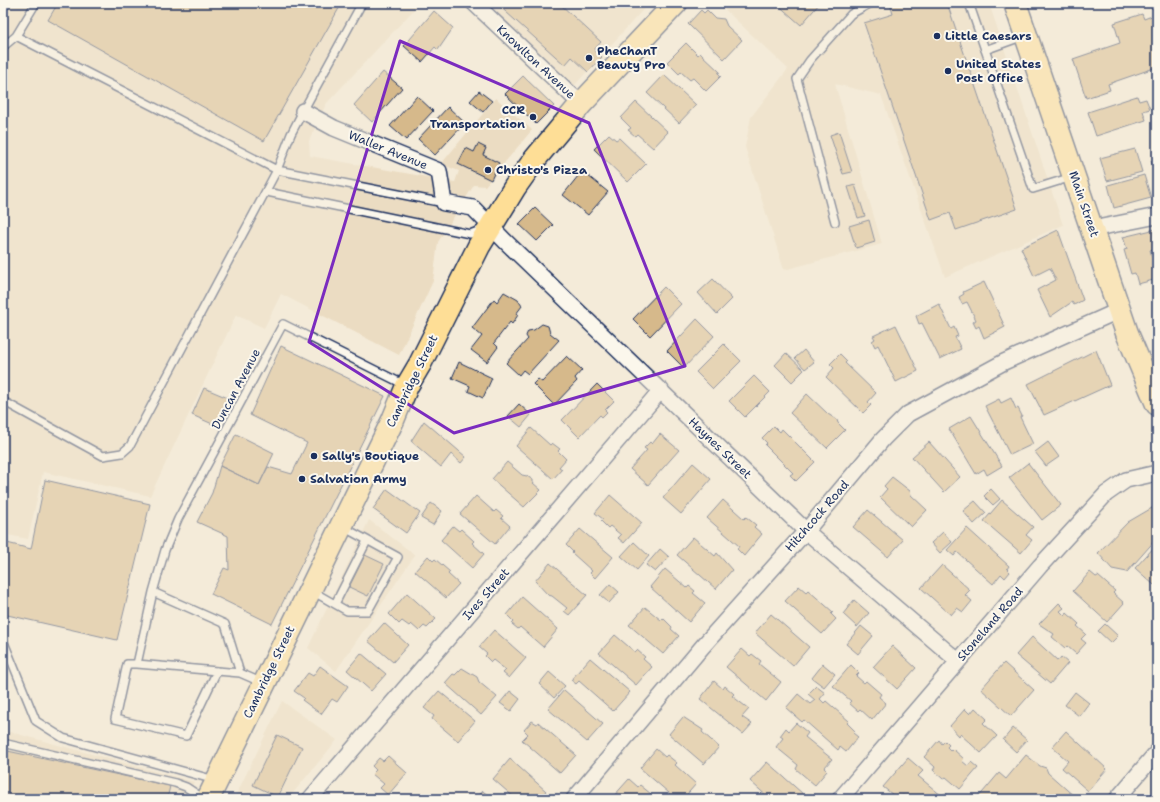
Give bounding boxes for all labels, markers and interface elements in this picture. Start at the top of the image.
street label: Knowlton Avenue [493,21,579,103]
place label: Little Caesars [945,28,1032,44]
marker: Little Caesars [932,31,942,41]
place label: PheChanT Beauty Pro [597,43,666,73]
marker: PheChanT Beauty Pro [584,53,594,63]
place label: United States Post Office [956,56,1041,86]
marker: United States Post Office [943,66,953,76]
place label: CCR Transportation [430,102,525,132]
marker: CCR Transportation [528,112,538,122]
street label: Waller Avenue [346,127,430,173]
place label: Christo's Pizza [496,162,588,178]
marker: Christo's Pizza [483,165,493,175]
street label: Main Street [1065,169,1103,239]
street label: Cambridge Street [383,332,441,430]
street label: Duncan Avenue [208,346,264,432]
street label: Haynes Street [685,414,755,482]
place label: Sally's Boutique [322,448,419,464]
marker: Sally's Boutique [309,451,319,461]
place label: Salvation Army [310,471,407,487]
marker: Salvation Army [297,474,307,484]
street label: Hitchcock Road [781,477,853,555]
street label: Ives Street [459,565,513,623]
street label: Stoneland Road [953,583,1027,664]
street label: Cambridge Street [240,623,298,721]

